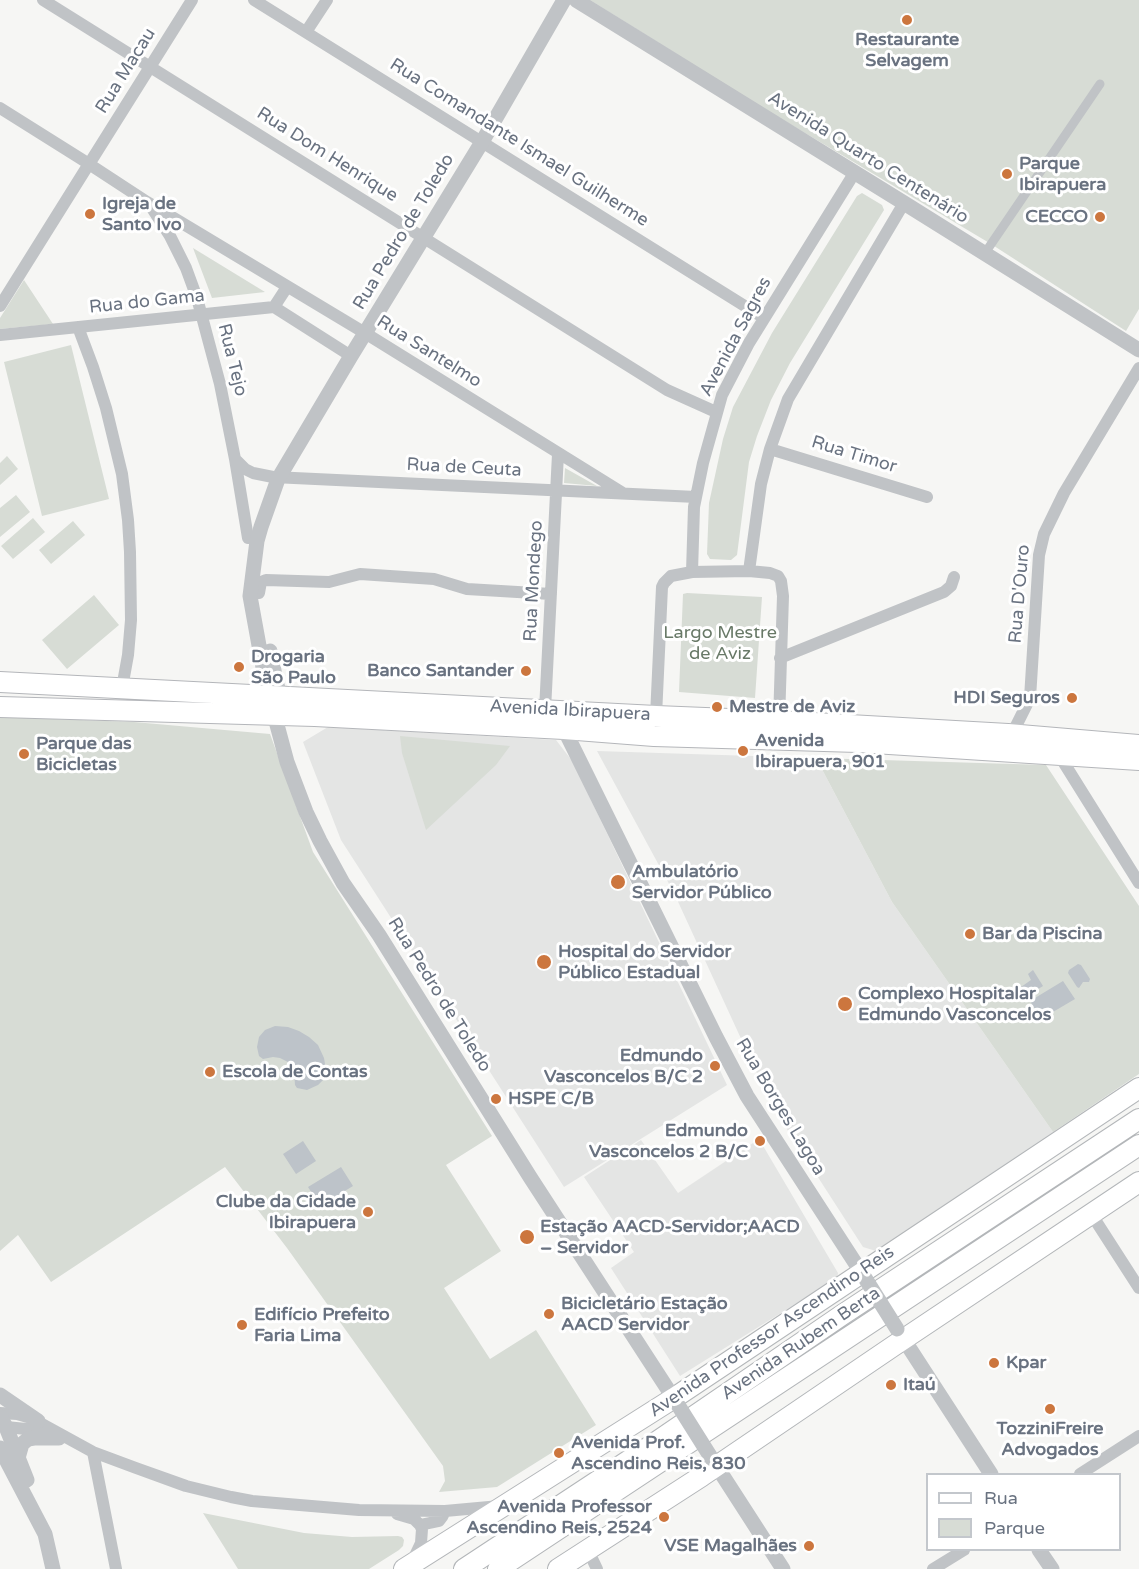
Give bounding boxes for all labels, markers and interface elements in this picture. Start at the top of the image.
marker: Restaurante Selvagem [900,13,914,27]
street label: Rua Macau [91,24,161,118]
place label: Restaurante Selvagem [855,29,959,72]
street label: Rua Comandante Ismael Guilherme [386,54,652,232]
street label: Avenida Quarto Centenário [764,87,972,229]
street label: Rua Dom Henrique [252,103,402,207]
street label: Rua Pedro de Toledo [349,150,459,314]
place label: Parque Ibirapuera [1019,153,1106,195]
marker: Parque Ibirapuera [1000,167,1014,181]
place label: Igreja de Santo Ivo [102,193,182,236]
place label: CECCO [1025,206,1088,228]
marker: Igreja de Santo Ivo [83,207,97,221]
marker: CECCO [1093,210,1107,224]
street label: Avenida Sagres [695,274,777,400]
street label: Rua do Gama [88,285,206,319]
street label: Rua Santelmo [373,311,485,393]
street label: Rua Tejo [213,321,251,399]
street label: Rua Timor [809,432,899,478]
street label: Rua de Ceuta [406,454,522,482]
street label: Rua Mondego [520,520,548,642]
street label: Rua D'Ouro [1005,544,1035,644]
park label: Largo Mestre de Aviz [663,622,777,664]
place label: Drogaria São Paulo [251,646,336,688]
marker: Drogaria São Paulo [232,660,246,674]
place label: Banco Santander [367,660,514,682]
marker: Banco Santander [519,664,533,678]
place label: HDI Seguros [953,687,1060,709]
marker: HDI Seguros [1065,691,1079,705]
street label: Avenida Ibirapuera [489,696,651,726]
place label: Mestre de Aviz [729,696,855,718]
marker: Mestre de Aviz [710,700,724,714]
place label: Avenida Ibirapuera, 901 [755,730,886,772]
place label: Parque das Bicicletas [36,733,132,776]
marker: Avenida Ibirapuera, 901 [736,744,750,758]
marker: Parque das Bicicletas [17,747,31,761]
place label: Ambulatório Servidor Público [632,861,772,904]
marker: Ambulatório Servidor Público [609,873,627,891]
street label: Rua Pedro de Toledo [383,914,495,1076]
place label: Bar da Piscina [982,923,1103,945]
marker: Bar da Piscina [963,927,977,941]
place label: Hospital do Servidor Público Estadual [558,941,731,984]
marker: Hospital do Servidor Público Estadual [535,953,553,971]
place label: Complexo Hospitalar Edmundo Vasconcelos [858,983,1051,1026]
marker: Complexo Hospitalar Edmundo Vasconcelos [836,995,854,1013]
street label: Rua Borges Lagoa [730,1034,830,1180]
place label: Edmundo Vasconcelos B/C 2 [544,1045,703,1088]
marker: Edmundo Vasconcelos B/C 2 [708,1059,722,1073]
place label: Escola de Contas [222,1061,368,1083]
marker: Escola de Contas [203,1065,217,1079]
place label: HSPE C/B [508,1088,594,1110]
marker: HSPE C/B [489,1092,503,1106]
place label: Edmundo Vasconcelos 2 B/C [589,1120,748,1162]
marker: Edmundo Vasconcelos 2 B/C [753,1134,767,1148]
place label: Clube da Cidade Ibirapuera [216,1191,356,1234]
marker: Clube da Cidade Ibirapuera [361,1205,375,1219]
place label: Estação AACD-Servidor;AACD – Servidor [540,1216,800,1258]
marker: Estação AACD-Servidor;AACD – Servidor [518,1228,536,1246]
street label: Avenida Professor Ascendino Reis [645,1242,899,1422]
street label: Avenida Rubem Berta [717,1283,885,1405]
place label: Bicicletário Estação AACD Servidor [561,1293,728,1336]
place label: Edifício Prefeito Faria Lima [254,1304,390,1346]
marker: Bicicletário Estação AACD Servidor [542,1307,556,1321]
marker: Edifício Prefeito Faria Lima [235,1318,249,1332]
place label: Kpar [1006,1352,1046,1374]
marker: Kpar [987,1356,1001,1370]
place label: Itaú [903,1374,936,1396]
marker: Itaú [884,1378,898,1392]
marker: TozziniFreire Advogados [1043,1402,1057,1416]
place label: TozziniFreire Advogados [997,1418,1103,1460]
place label: Avenida Prof. Ascendino Reis, 830 [571,1432,746,1474]
marker: Avenida Prof. Ascendino Reis, 830 [552,1446,566,1460]
legend [926,1473,1121,1551]
text: Rua [984,1487,1018,1509]
place label: Avenida Professor Ascendino Reis, 2524 [466,1496,652,1538]
marker: Avenida Professor Ascendino Reis, 2524 [657,1510,671,1524]
text: Parque [984,1517,1045,1539]
place label: VSE Magalhães [664,1535,797,1557]
marker: VSE Magalhães [802,1539,816,1553]

